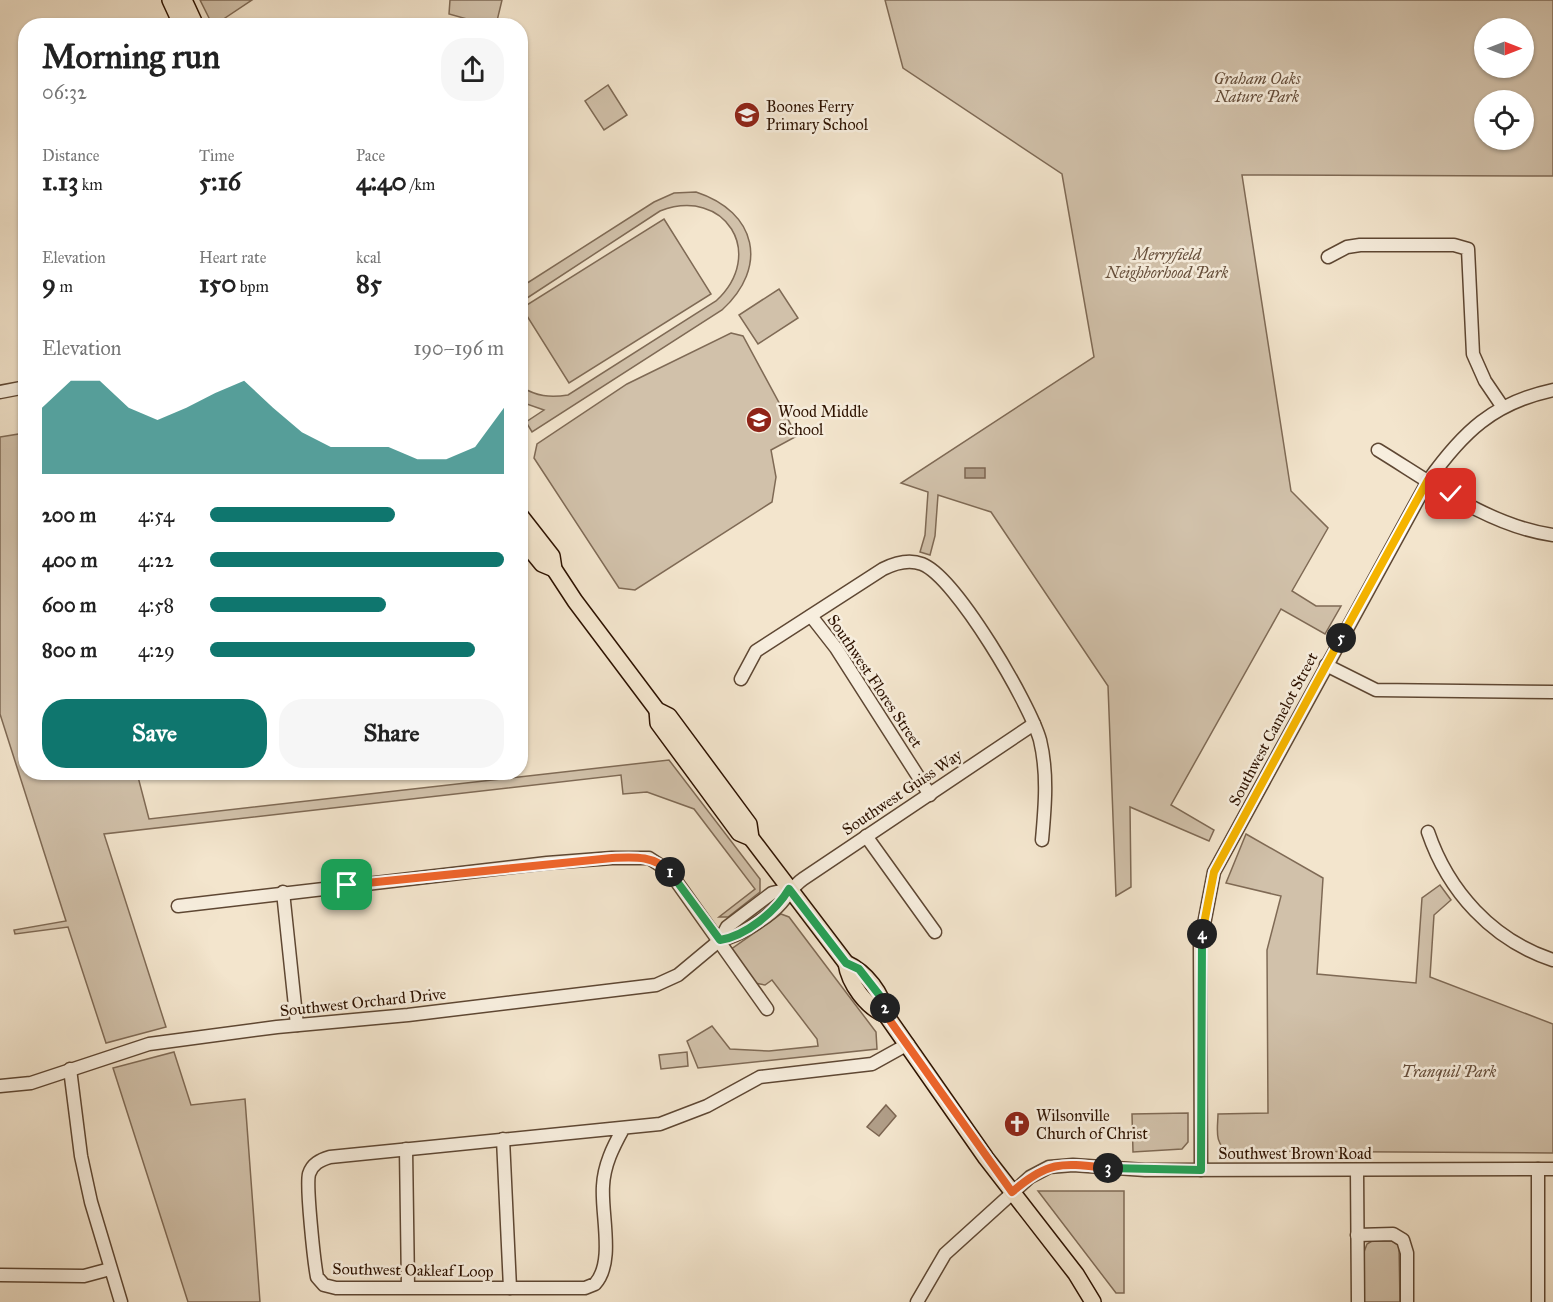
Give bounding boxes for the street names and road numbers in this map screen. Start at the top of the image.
street label: Southwest Flores Street [823,611,927,752]
street label: Southwest Camelot Street [1224,649,1322,809]
street label: Southwest Guiss Way [838,745,966,839]
street label: Southwest Orchard Drive [279,984,447,1020]
street label: Southwest Brown Road [1218,1144,1372,1163]
street label: Southwest Oakleaf Loop [332,1259,494,1281]

